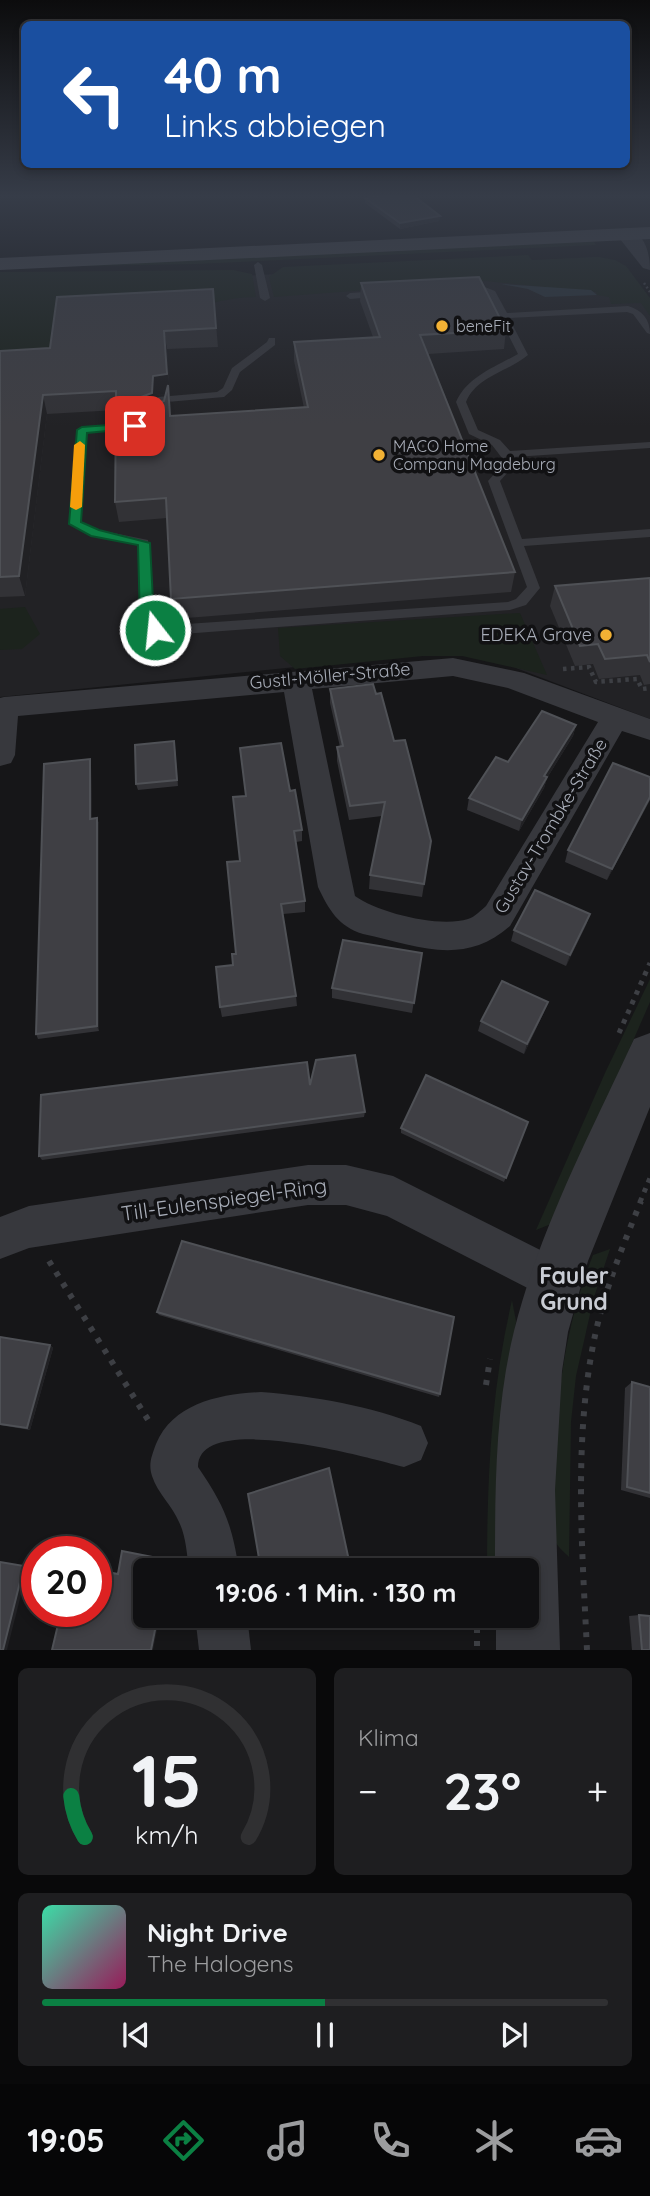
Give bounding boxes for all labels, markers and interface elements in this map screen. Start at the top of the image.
text: 40 m [164,44,282,105]
icon: left [49,49,140,140]
text: Links abbiegen [164,105,386,145]
place label: beneFit [456,316,511,336]
marker: beneFit [434,318,450,334]
pin [105,396,165,456]
icon: arrive [116,407,154,445]
place label: MACO Home Company Magdeburg [393,436,556,474]
marker: MACO Home Company Magdeburg [371,447,387,463]
position arrow [118,593,192,667]
place label: EDEKA Grave [480,623,592,646]
marker: EDEKA Grave [598,627,614,643]
street label: Gustl-Möller-Straße [249,657,411,694]
street label: Gustav-Trombke-Straße [489,734,612,918]
street label: Till-Eulenspiegel-Ring [119,1172,328,1226]
district label: Fauler Grund [539,1261,609,1316]
speed limit sign: 20 [21,1536,112,1627]
text: 19:06 · 1 Min. · 130 m [215,1576,457,1609]
text: Klima [358,1723,419,1752]
text: 15 [132,1735,202,1826]
text: 23° [443,1758,521,1823]
text: − [358,1767,378,1815]
text: + [587,1767,608,1815]
text: km/h [135,1819,199,1850]
text: Night Drive [147,1916,288,1949]
text: The Halogens [147,1949,294,1978]
icon: previous [117,2016,155,2054]
icon: pause [306,2016,344,2054]
icon: next [495,2016,533,2054]
icon: directions [159,2116,208,2165]
icon: music [263,2116,312,2165]
icon: phone [366,2116,415,2165]
icon: climate [470,2116,519,2165]
icon: car [574,2116,623,2165]
text: 19:05 [27,2120,105,2160]

